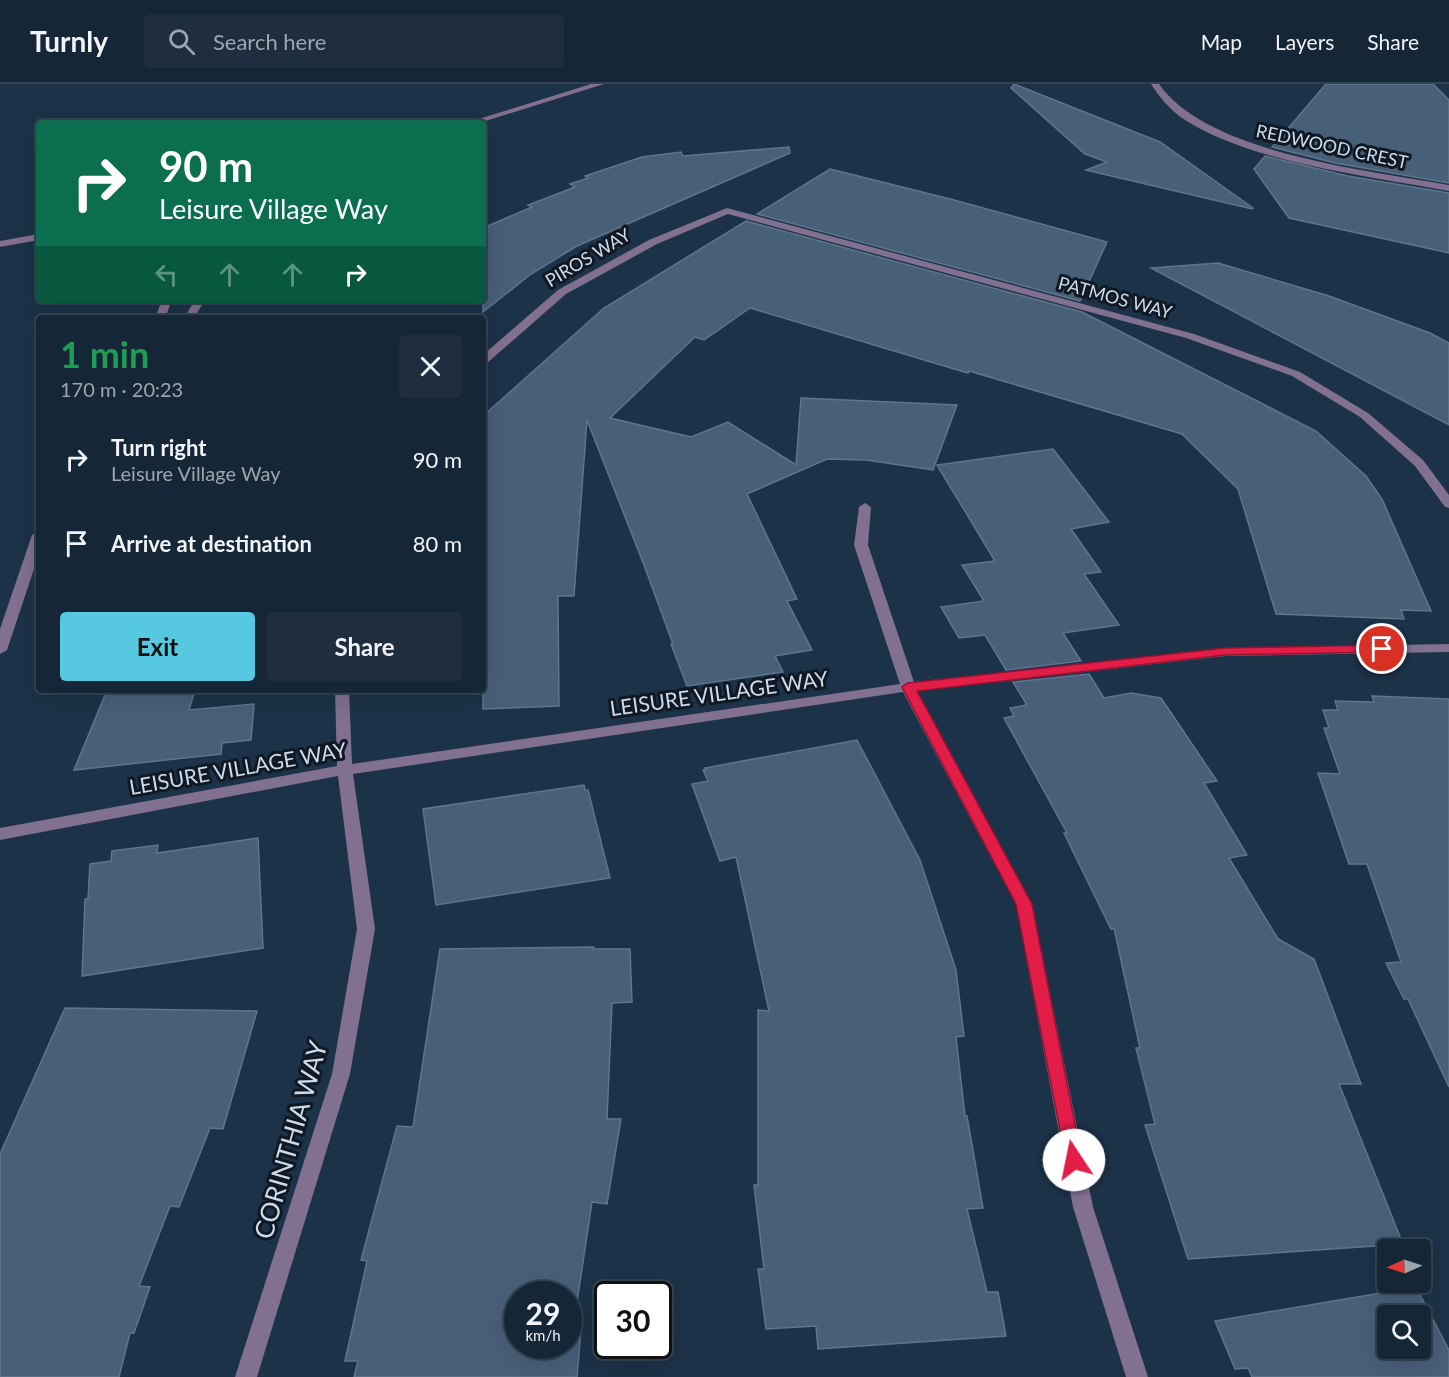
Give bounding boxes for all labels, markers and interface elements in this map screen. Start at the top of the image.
search box [144,14,564,68]
text: Turnly [30,24,108,58]
icon: search [165,25,198,58]
text: Search here [213,28,326,55]
text: Map [1201,29,1242,54]
text: Layers [1275,29,1334,54]
text: Share [1367,29,1419,54]
street label: REDWOOD CREST [1254,119,1411,173]
text: 90 m [159,141,253,191]
icon: right [60,144,138,222]
text: Leisure Village Way [159,192,388,225]
street label: PIROS WAY [541,223,635,291]
icon: left [150,258,183,291]
icon: ahead [213,258,246,291]
icon: ahead [276,258,309,291]
icon: right [339,258,372,291]
street label: PATMOS WAY [1056,271,1175,323]
text: 1 min [60,332,149,376]
button: close [399,335,462,398]
text: 170 m · 20:23 [60,377,183,401]
text: Turn right [111,434,206,461]
icon: right [60,443,93,476]
text: 90 m [413,446,462,473]
text: Leisure Village Way [111,461,281,485]
icon: arrive [60,527,93,560]
text: Arrive at destination [111,530,312,557]
text: 80 m [413,530,462,557]
button: Exit [60,612,255,681]
button: Share [267,612,462,681]
pin [1356,623,1407,674]
icon: arrive [1365,632,1398,665]
street label: LEISURE VILLAGE WAY [608,665,830,720]
street label: LEISURE VILLAGE WAY [127,736,349,799]
street label: CORINTHIA WAY [246,1036,334,1242]
position arrow [1042,1128,1106,1192]
north arrow [1377,1239,1431,1293]
map controls [1377,1239,1431,1359]
speed limit sign: 30 [594,1281,672,1359]
text: 29 [526,1295,560,1331]
button: search [1377,1305,1431,1359]
text: km/h [525,1326,561,1344]

